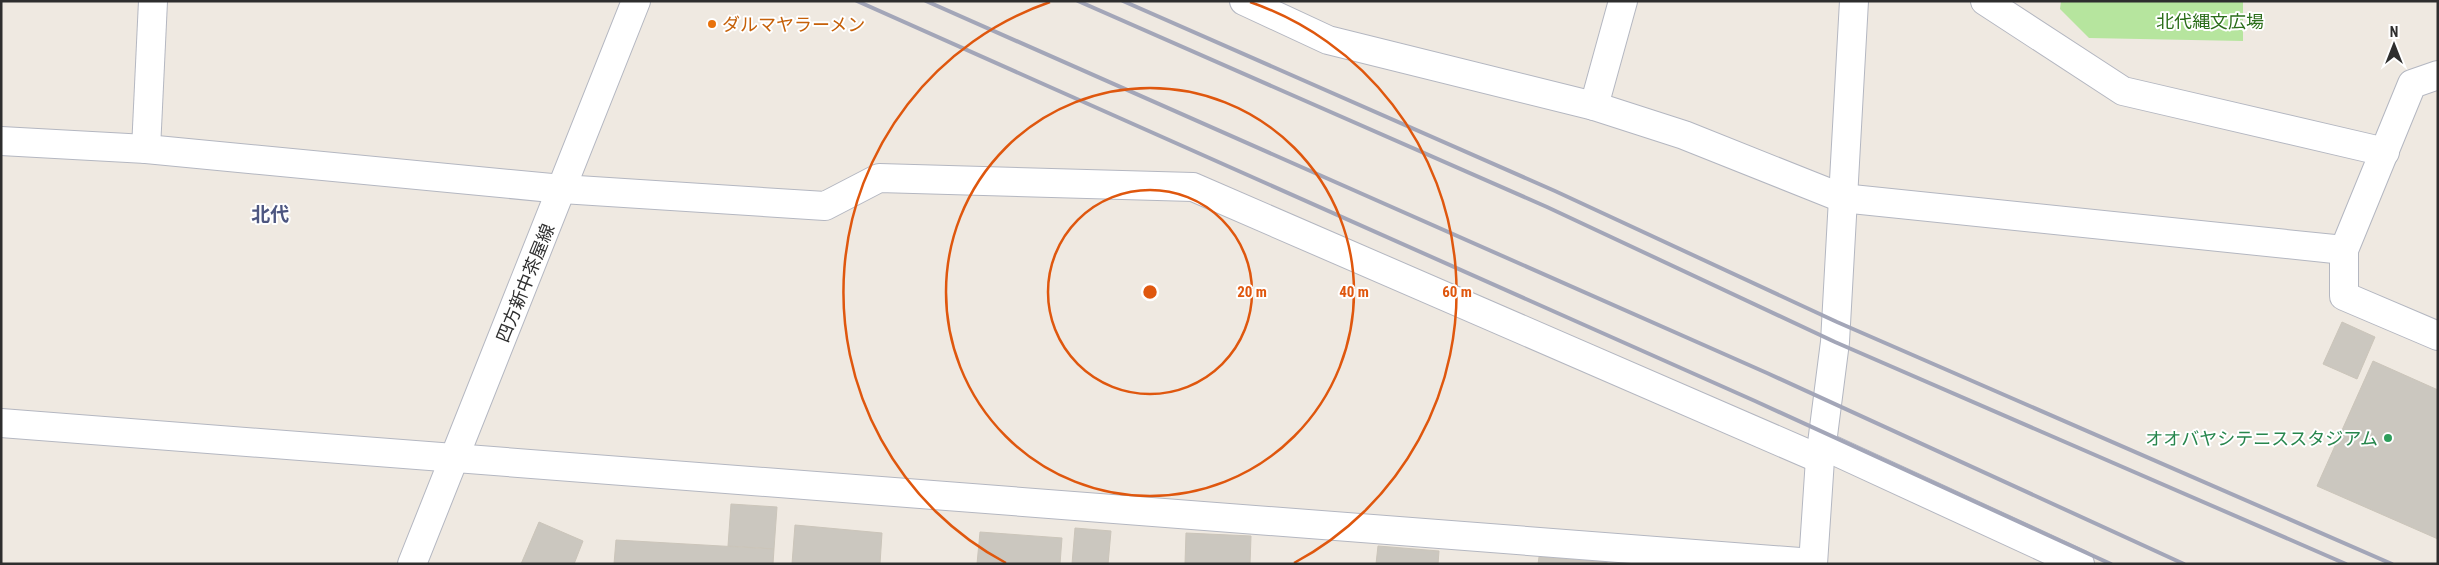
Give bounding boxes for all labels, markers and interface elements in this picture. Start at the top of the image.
park label: 北代縄文広場 [2156,11,2264,32]
place label: ダルマヤラーメン [722,14,865,35]
marker: ダルマヤラーメン [706,18,718,30]
north arrow [2369,20,2419,70]
text: N [2390,24,2398,40]
district label: 北代 [251,203,289,226]
street label: 四方新中茶屋線 [492,221,558,345]
centre of rings [1141,283,1159,301]
text: 20 m [1237,283,1267,301]
text: 40 m [1339,283,1369,301]
text: 60 m [1442,283,1472,301]
place label: オオバヤシテニススタジアム [2145,428,2378,449]
marker: オオバヤシテニススタジアム [2382,432,2394,444]

